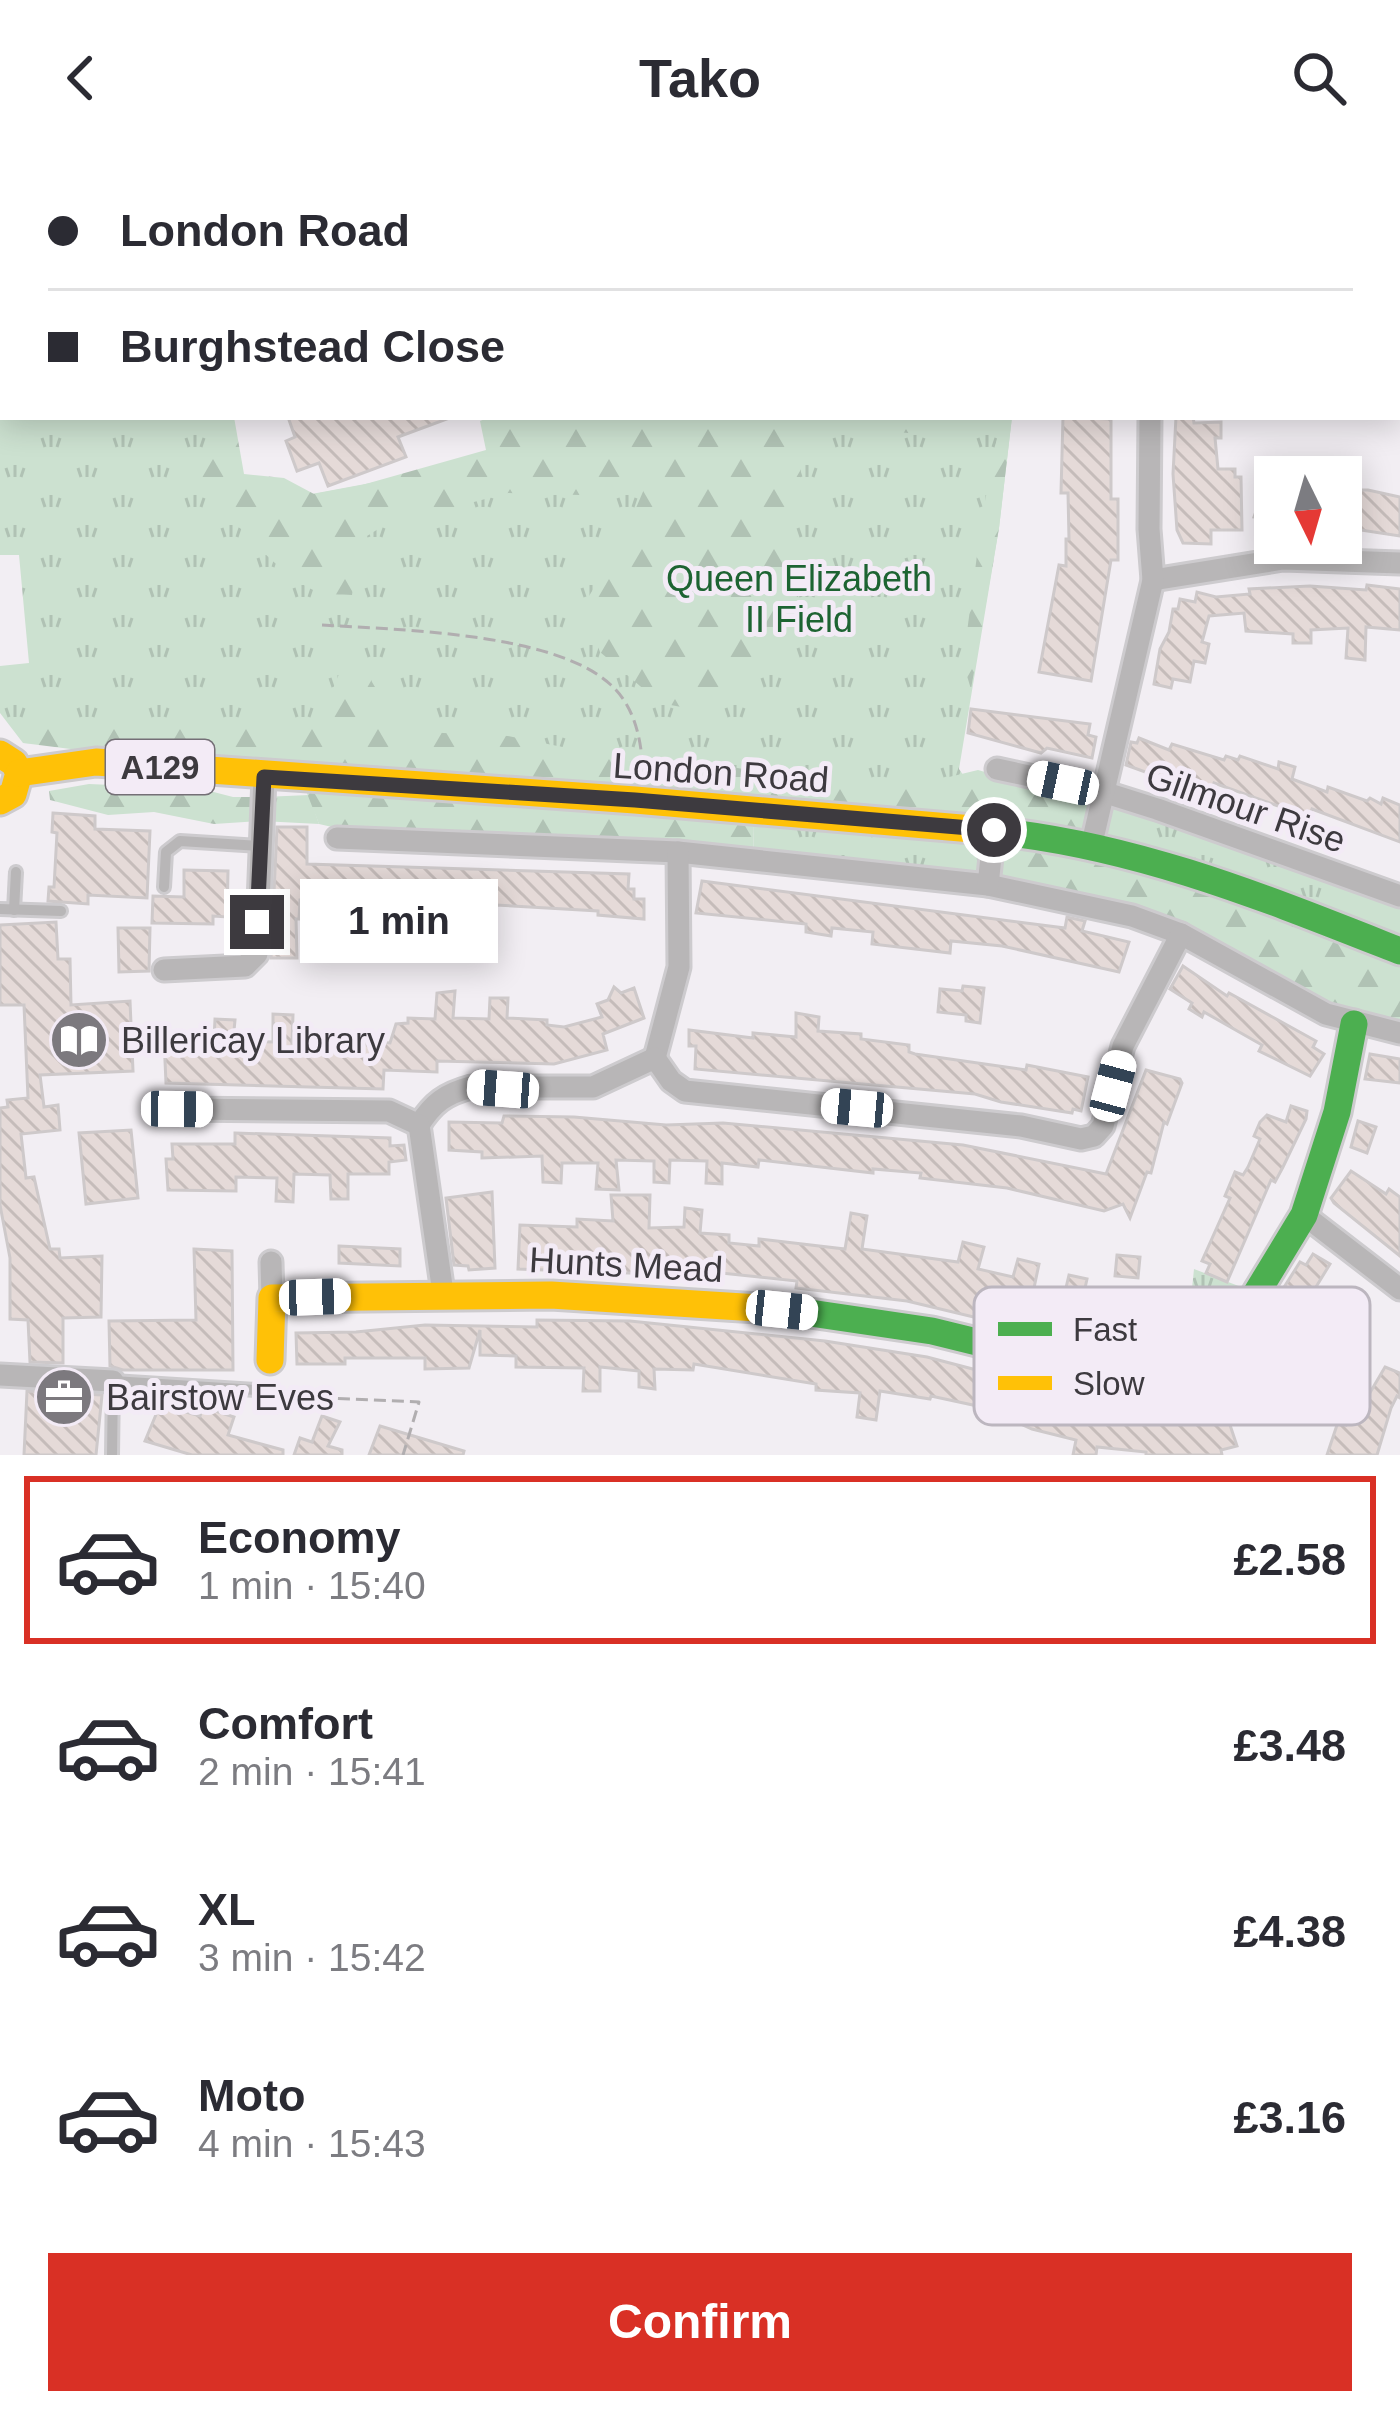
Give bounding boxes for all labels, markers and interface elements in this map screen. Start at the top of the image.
icon: back [48,45,114,111]
icon: search [1286,45,1352,111]
text: Tako [639,48,761,108]
text: London Road [120,205,410,256]
text: Burghstead Close [120,321,505,372]
north arrow [1254,456,1362,564]
map controls [1254,456,1362,564]
park label: Queen Elizabeth II Field [666,558,932,640]
road number: A129 [106,740,214,794]
street label: London Road [612,745,830,800]
street label: Gilmour Rise [1141,754,1351,861]
car [1024,758,1102,808]
route start [967,803,1021,857]
callout: 1 min [299,880,497,964]
route end [230,895,284,949]
text: 1 min [348,899,450,942]
library icon: Billericay Library [48,1009,110,1071]
place label: Billericay Library [121,1020,385,1061]
car [1086,1047,1140,1125]
car [466,1069,540,1109]
car [820,1087,894,1129]
car [141,1090,213,1128]
street label: Hunts Mead [528,1239,724,1290]
car [278,1278,352,1316]
legend [974,1287,1370,1425]
car [744,1288,820,1332]
text: Fast [1073,1311,1137,1348]
text: Slow [1073,1365,1145,1402]
office icon: Bairstow Eves [33,1366,95,1428]
place label: Bairstow Eves [106,1377,334,1418]
icon: car [54,1506,162,1614]
text: Economy [198,1512,401,1563]
text: £2.58 [1233,1534,1346,1585]
text: 1 min · 15:40 [198,1564,426,1607]
icon: car [54,1692,162,1800]
text: Comfort [198,1698,373,1749]
text: £3.48 [1233,1720,1346,1771]
text: 2 min · 15:41 [198,1750,426,1793]
icon: car [54,1878,162,1986]
text: XL [198,1884,256,1935]
text: £4.38 [1233,1906,1346,1957]
text: 3 min · 15:42 [198,1936,426,1979]
icon: car [54,2064,162,2172]
text: Moto [198,2070,305,2121]
text: £3.16 [1233,2092,1346,2143]
text: 4 min · 15:43 [198,2122,426,2165]
button: Confirm [48,2253,1352,2391]

